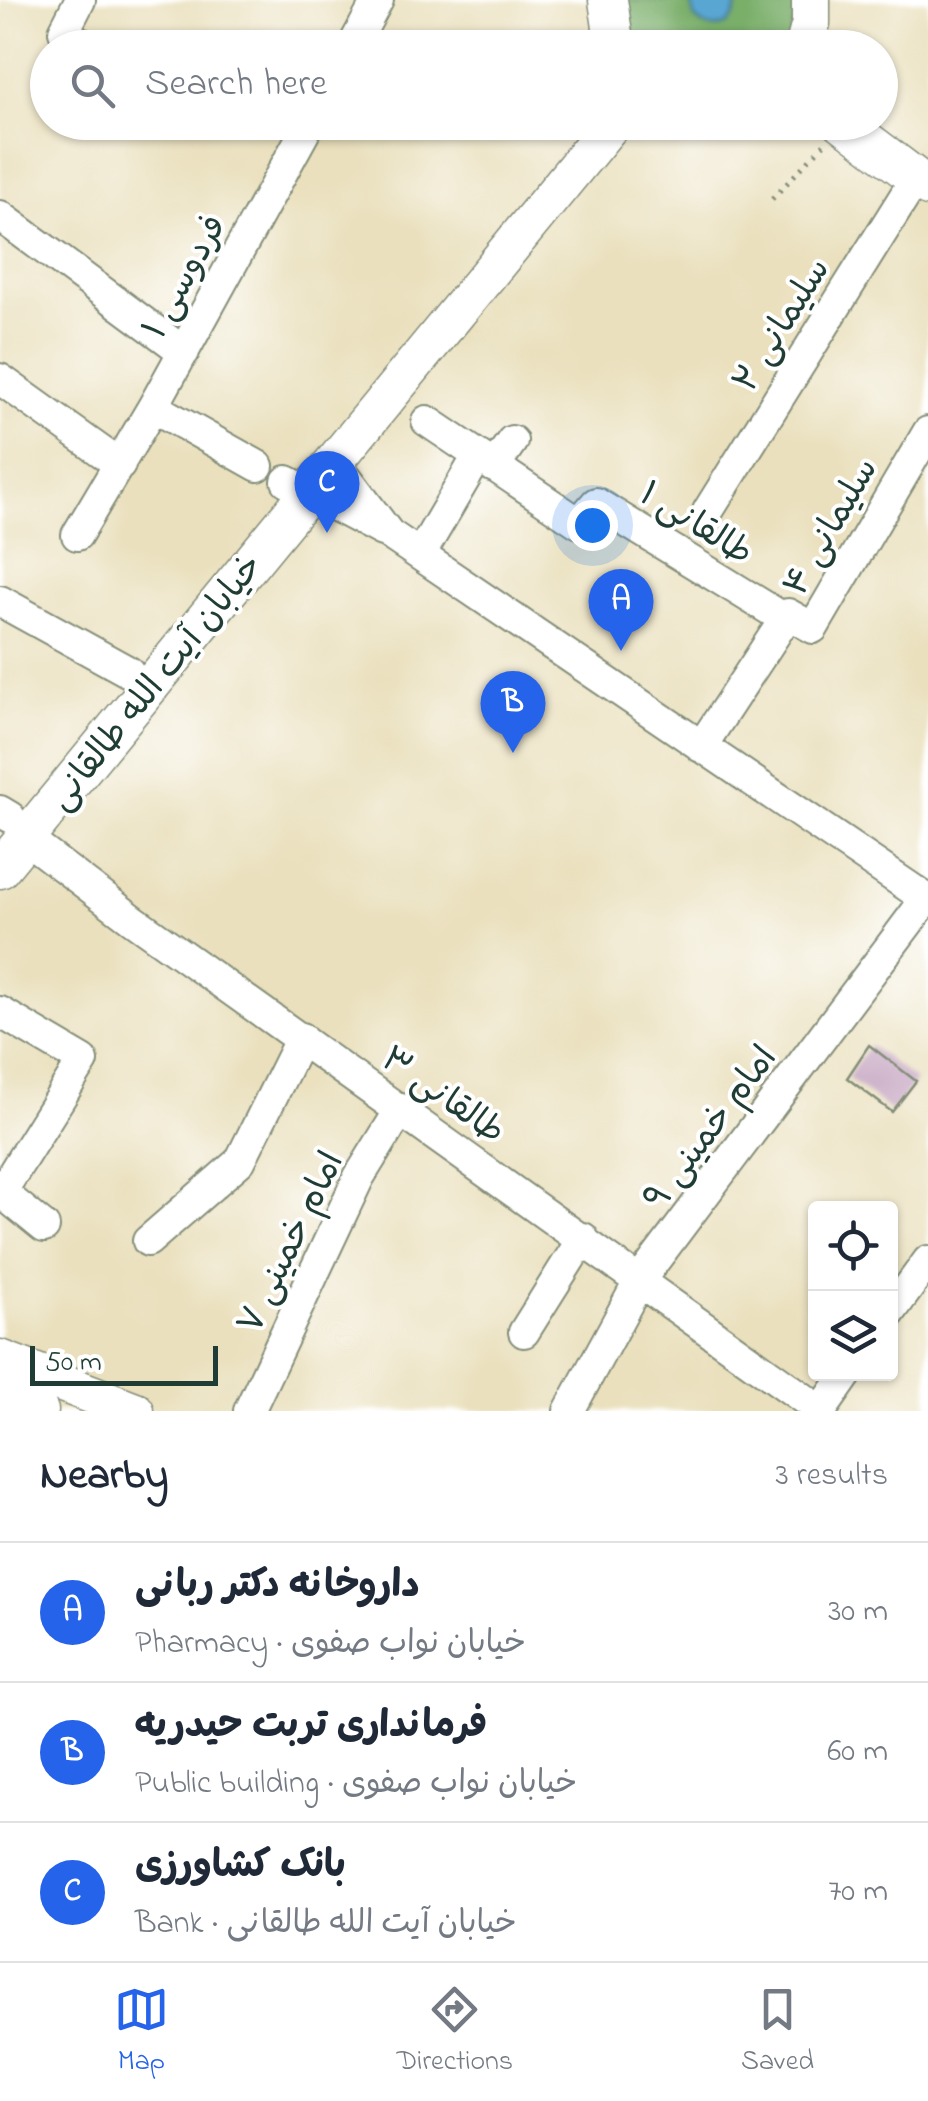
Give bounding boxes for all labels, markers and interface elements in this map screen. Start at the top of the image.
search box [30,30,898,140]
text: Search here [145,57,327,113]
icon: search [65,58,120,113]
street label: فردوسی ۱ [131,206,241,349]
street label: سلیمانی ۲ [722,249,844,403]
street label: سلیمانی ۴ [772,449,892,607]
pin: C [294,450,360,533]
street label: طالقانی ۱ [628,470,762,580]
your location [567,500,618,551]
street label: خیابان آیت الله طالقانی [37,544,276,823]
pin: A [588,568,654,651]
pin: B [480,670,546,753]
street label: طالقانی ۳ [369,1035,515,1158]
street label: امام خمینی ۹ [633,1036,791,1222]
street label: امام خمینی ۷ [226,1144,358,1344]
map controls [808,1201,898,1381]
button: locate [808,1201,898,1291]
button: layers [808,1291,898,1381]
scale bar [30,1341,218,1386]
text: 50 m [45,1343,102,1384]
text: Nearby [40,1446,168,1507]
text: 3 results [776,1453,888,1500]
text: داروخانه دکتر ربانی [135,1559,420,1615]
text: A [63,1589,82,1636]
text: 30 m [828,1589,888,1636]
text: Pharmacy · خیابان نواب صفوی [135,1621,526,1668]
text: فرمانداری تربت حیدریه [135,1699,487,1755]
text: B [62,1729,83,1776]
text: 60 m [827,1729,888,1776]
text: Public building · خیابان نواب صفوی [135,1761,577,1808]
text: بانک کشاورزی [135,1839,346,1895]
text: C [64,1869,81,1916]
text: 70 m [828,1869,888,1916]
text: Bank · خیابان آیت الله طالقانی [135,1901,517,1948]
tab: Map [114,1982,169,2083]
tab: Directions [397,1982,513,2083]
tab: Saved [741,1982,814,2083]

